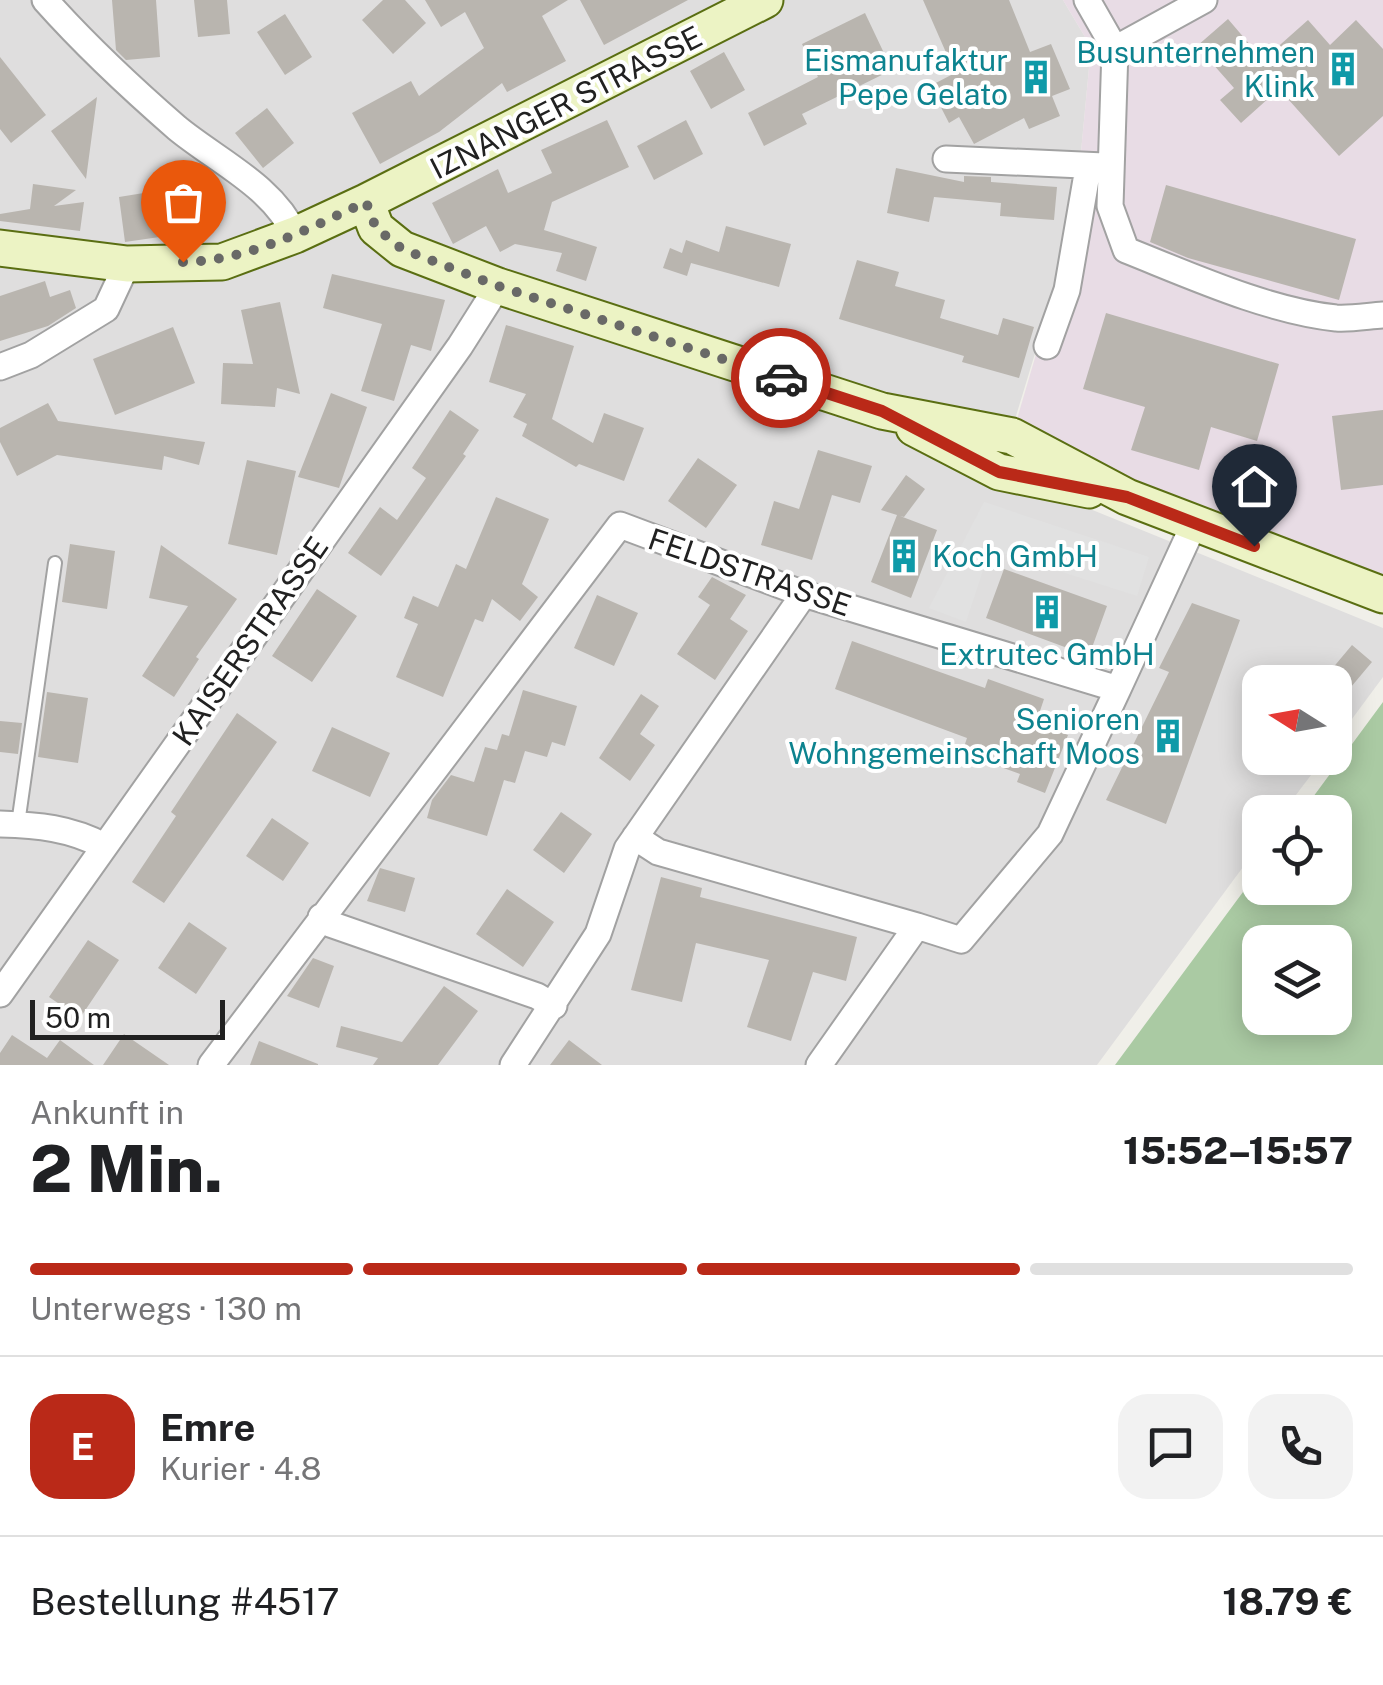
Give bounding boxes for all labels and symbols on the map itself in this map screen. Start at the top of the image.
street label: IZNANGER STRASSE [424,18,708,186]
place label: Busunternehmen Klink [1076,34,1315,104]
place label: Eismanufaktur Pepe Gelato [804,42,1008,112]
building icon: Busunternehmen Klink [1324,50,1362,88]
building icon: Eismanufaktur Pepe Gelato [1017,58,1055,96]
pin [141,160,226,263]
courier [731,328,831,428]
pin [1212,444,1297,547]
street label: FELDSTRASSE [644,520,856,624]
street label: KAISERSTRASSE [164,530,336,752]
building icon: Koch GmbH [885,537,923,575]
place label: Koch GmbH [932,538,1098,574]
building icon: Extrutec GmbH [1028,593,1066,631]
place label: Extrutec GmbH [939,636,1155,672]
north arrow [1242,665,1352,775]
place label: Senioren Wohngemeinschaft Moos [788,701,1140,771]
building icon: Senioren Wohngemeinschaft Moos [1149,717,1187,755]
scale bar [30,995,225,1040]

